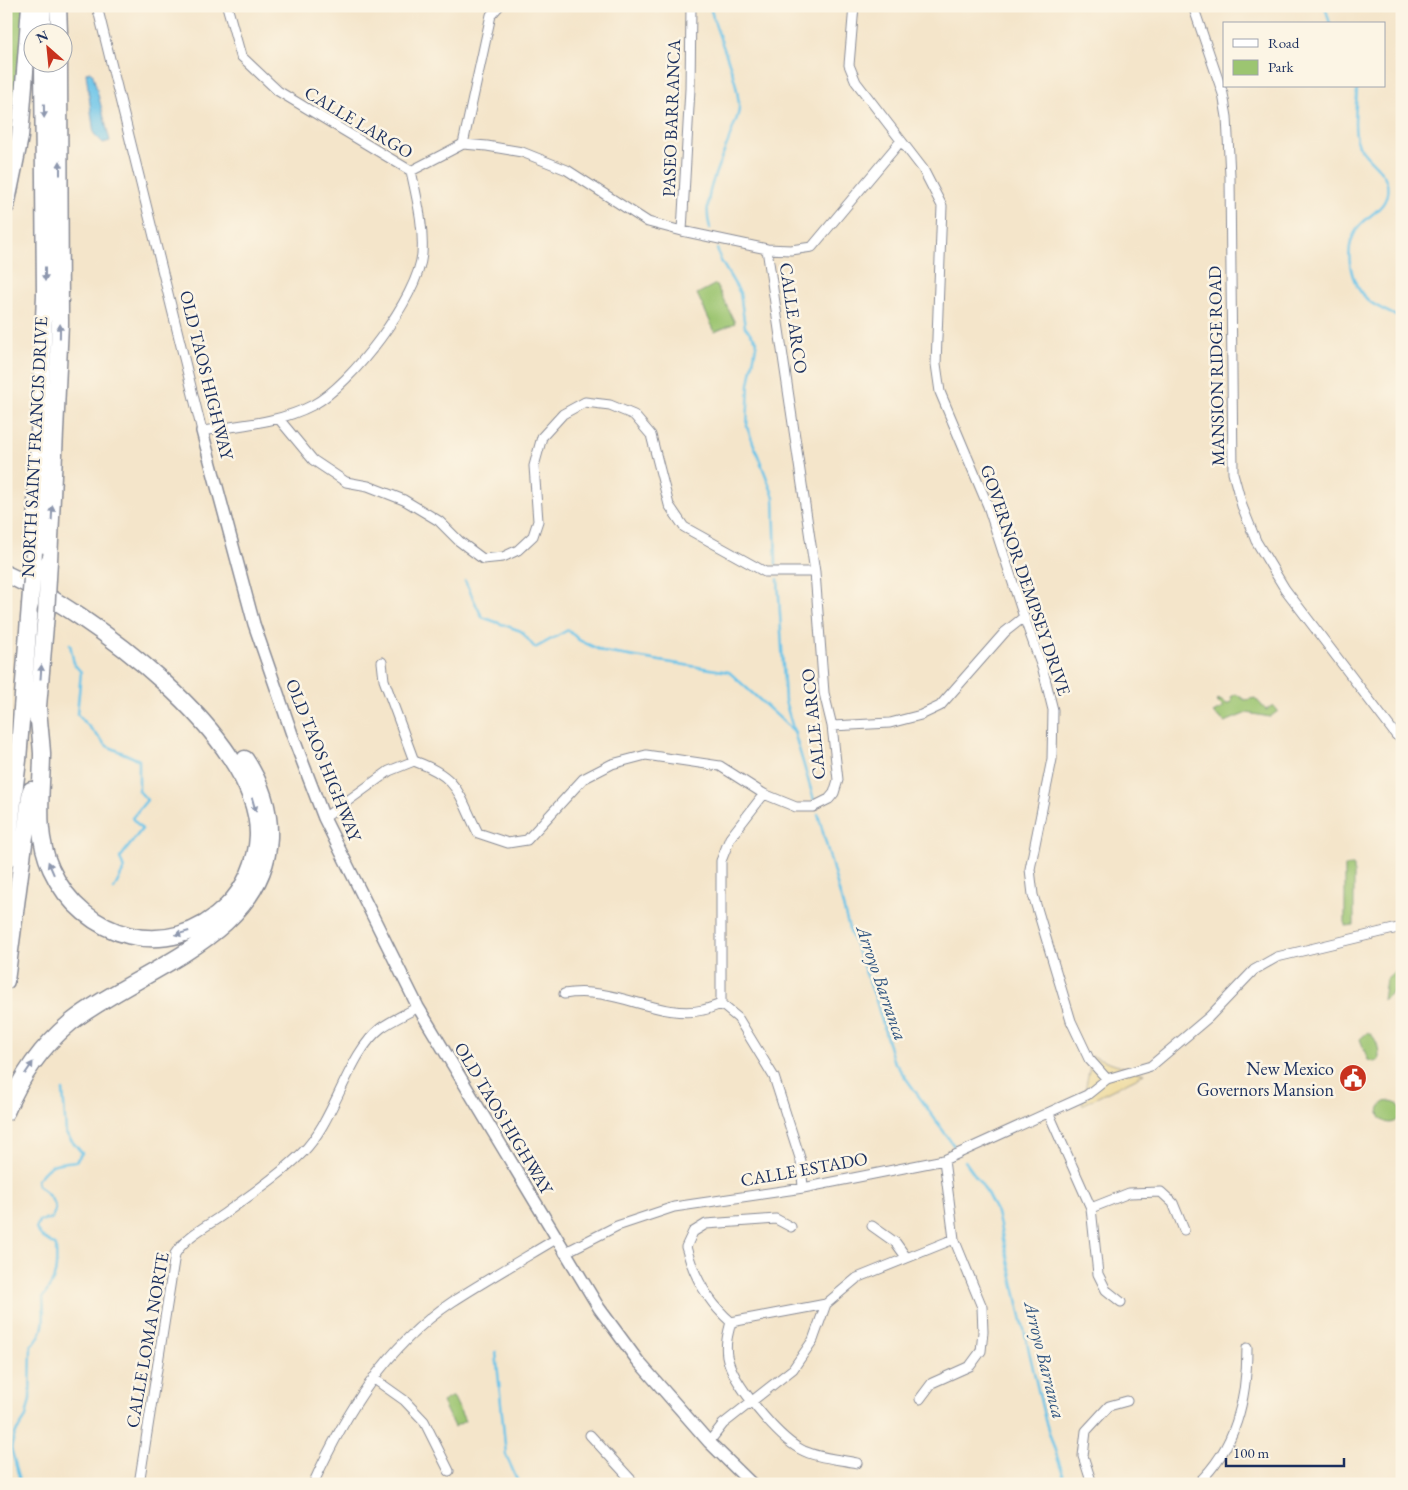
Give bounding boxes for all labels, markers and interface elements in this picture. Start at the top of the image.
north arrow [22,22,72,72]
legend [1223,22,1386,88]
text: N [33,26,52,47]
text: Road [1268,33,1300,52]
street label: PASEO BARRANCA [657,38,685,197]
text: Park [1268,57,1295,76]
street label: CALLE LARGO [301,81,417,163]
one-way arrow [40,103,48,119]
one-way arrow [56,160,64,176]
street label: CALLE ARCO [775,261,813,375]
one-way arrow [41,266,49,282]
street label: MANSION RIDGE ROAD [1203,266,1229,466]
street label: OLD TAOS HIGHWAY [175,288,240,464]
street label: NORTH SAINT FRANCIS DRIVE [16,316,52,578]
one-way arrow [56,323,64,339]
street label: GOVERNOR DEMPSEY DRIVE [976,461,1076,699]
one-way arrow [48,504,56,520]
one-way arrow [38,664,46,680]
street label: CALLE ARCO [796,667,830,781]
street label: OLD TAOS HIGHWAY [281,675,368,846]
one-way arrow [250,798,258,813]
one-way arrow [46,861,54,875]
water label: Arroyo Barranca [850,920,913,1044]
one-way arrow [175,930,190,938]
street label: OLD TAOS HIGHWAY [449,1038,559,1200]
place label: New Mexico Governors Mansion [1197,1057,1334,1101]
one-way arrow [24,1062,34,1075]
public building icon: New Mexico Governors Mansion [1338,1063,1368,1093]
street label: CALLE ESTADO [739,1146,869,1192]
street label: CALLE LOMA NORTE [120,1250,174,1430]
water label: Arroyo Barranca [1018,1297,1072,1421]
scale bar [1226,1435,1343,1467]
text: 100 m [1233,1443,1270,1462]

